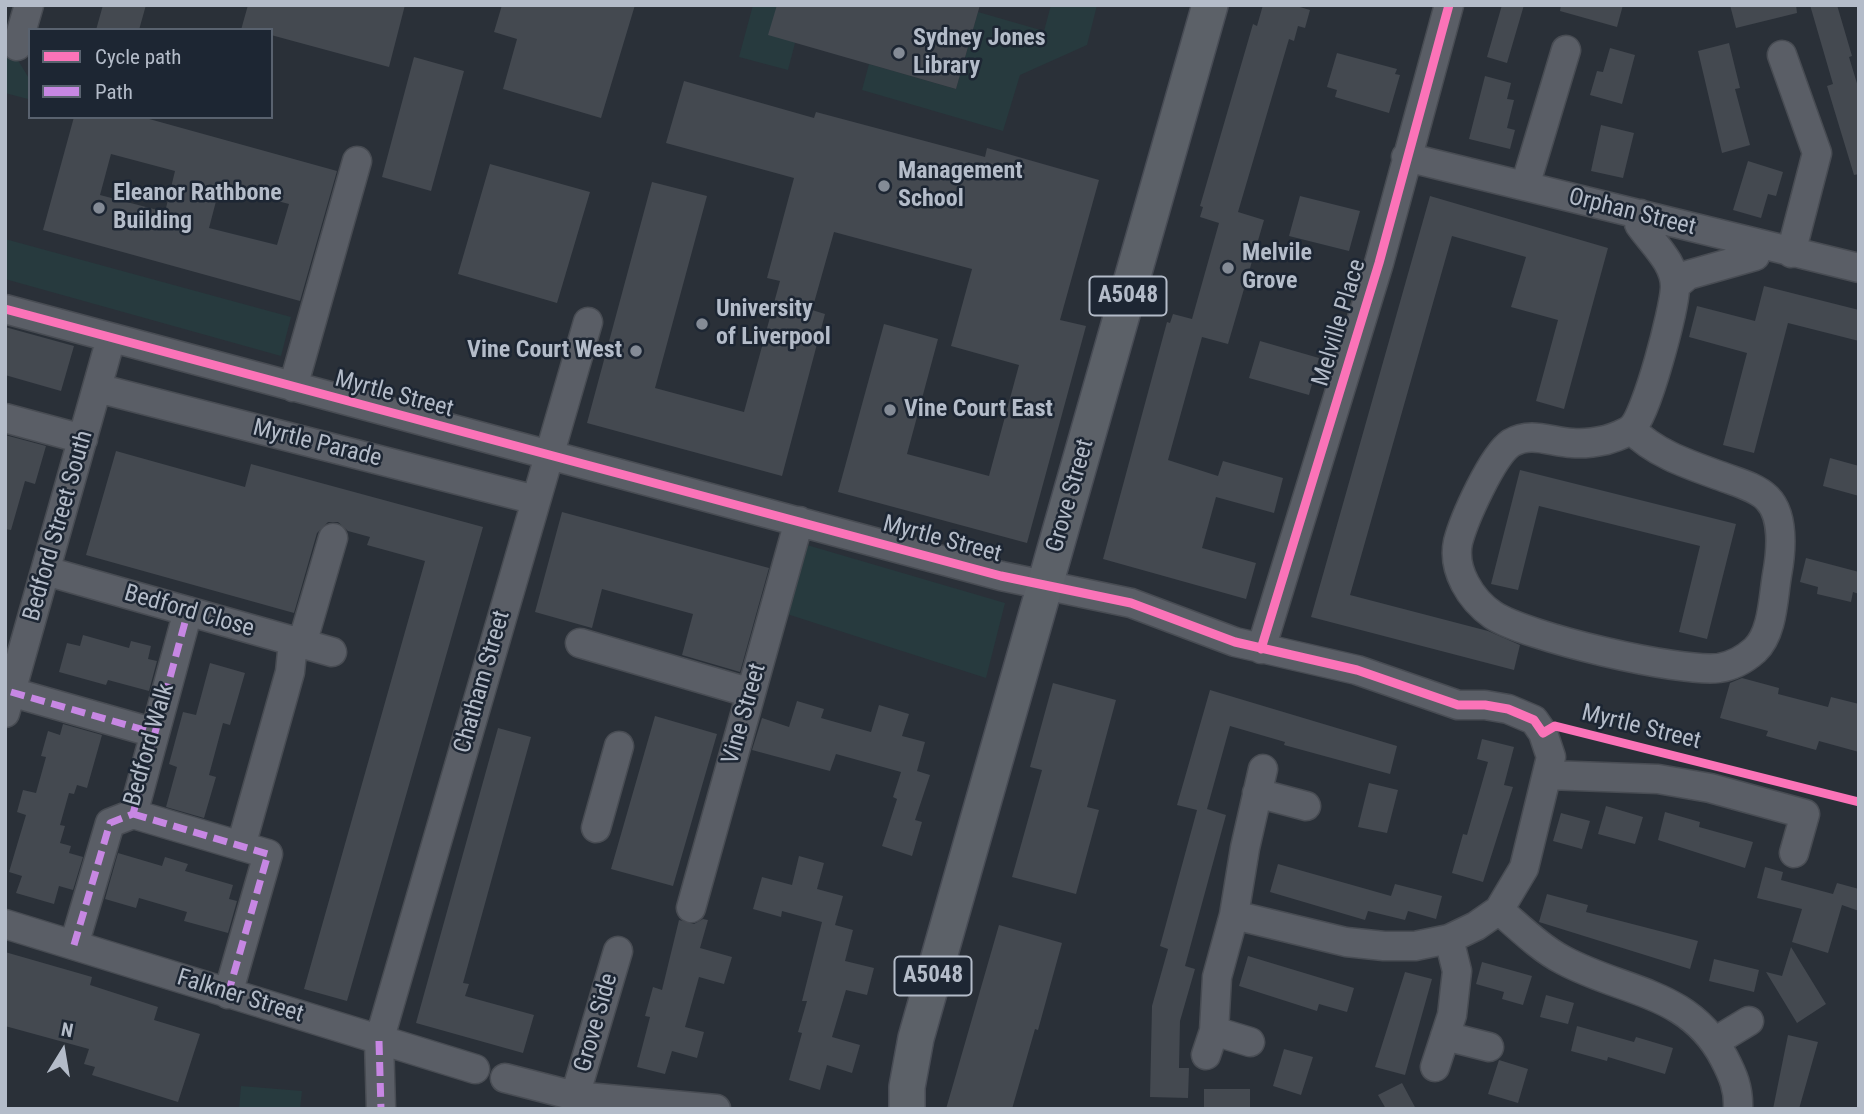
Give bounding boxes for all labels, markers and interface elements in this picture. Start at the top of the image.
place label: Sydney Jones Library [913,25,1046,81]
legend [28,28,273,119]
text: Cycle path [95,45,181,69]
marker: Sydney Jones Library [891,45,907,61]
text: Path [95,80,133,104]
place label: Management School [898,158,1023,214]
marker: Management School [876,178,892,194]
place label: Eleanor Rathbone Building [113,180,282,236]
street label: Orphan Street [1565,183,1699,243]
marker: Eleanor Rathbone Building [91,200,107,216]
place label: Melvile Grove [1242,240,1312,296]
street label: Melville Place [1307,256,1373,390]
marker: Melvile Grove [1220,260,1236,276]
road number: A5048 [1090,276,1166,316]
place label: University of Liverpool [716,296,831,352]
marker: University of Liverpool [694,316,710,332]
place label: Vine Court West [467,337,622,365]
marker: Vine Court West [628,343,644,359]
street label: Myrtle Street [332,365,456,425]
place label: Vine Court East [904,396,1053,424]
marker: Vine Court East [882,402,898,418]
street label: Myrtle Parade [250,414,384,474]
street label: Bedford Street South [18,427,100,625]
street label: Grove Street [1041,436,1101,556]
street label: Myrtle Street [880,510,1004,570]
street label: Bedford Close [121,580,257,644]
street label: Chatham Street [449,608,517,756]
street label: Vine Street [717,660,773,768]
street label: Bedford Walk [119,680,181,810]
street label: Myrtle Street [1579,699,1703,757]
road number: A5048 [894,956,972,995]
street label: Falkner Street [173,964,307,1030]
street label: Grove Side [569,970,625,1076]
north arrow [28,1016,98,1086]
text: N [59,1017,75,1042]

